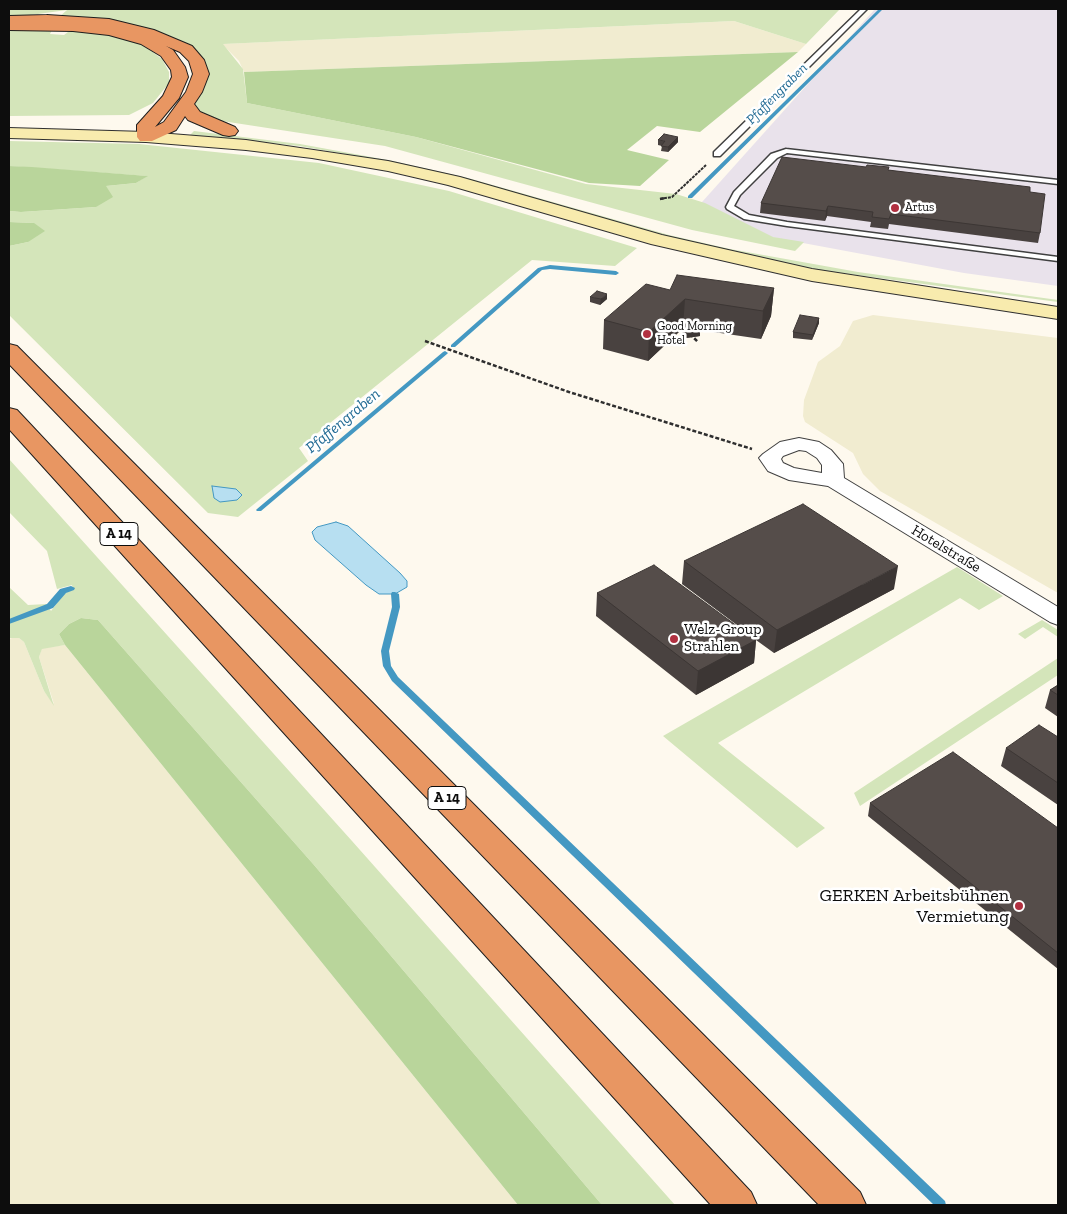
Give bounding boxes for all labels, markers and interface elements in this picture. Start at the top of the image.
water label: Pfaffengraben [743,60,811,128]
place label: Artus [905,201,934,215]
marker: Artus [889,202,901,214]
place label: Good Morning Hotel [657,320,732,348]
marker: Good Morning Hotel [641,328,653,340]
water label: Pfaffengraben [302,384,384,458]
street label: Hotelstraße [908,521,984,577]
road number: A 14 [100,522,138,546]
place label: Welz-Group Strahlen [684,621,761,656]
marker: Welz-Group Strahlen [668,633,680,645]
road number: A 14 [428,786,466,810]
place label: GERKEN Arbeitsbühnen Vermietung [820,885,1009,928]
marker: GERKEN Arbeitsbühnen Vermietung [1013,900,1025,912]

